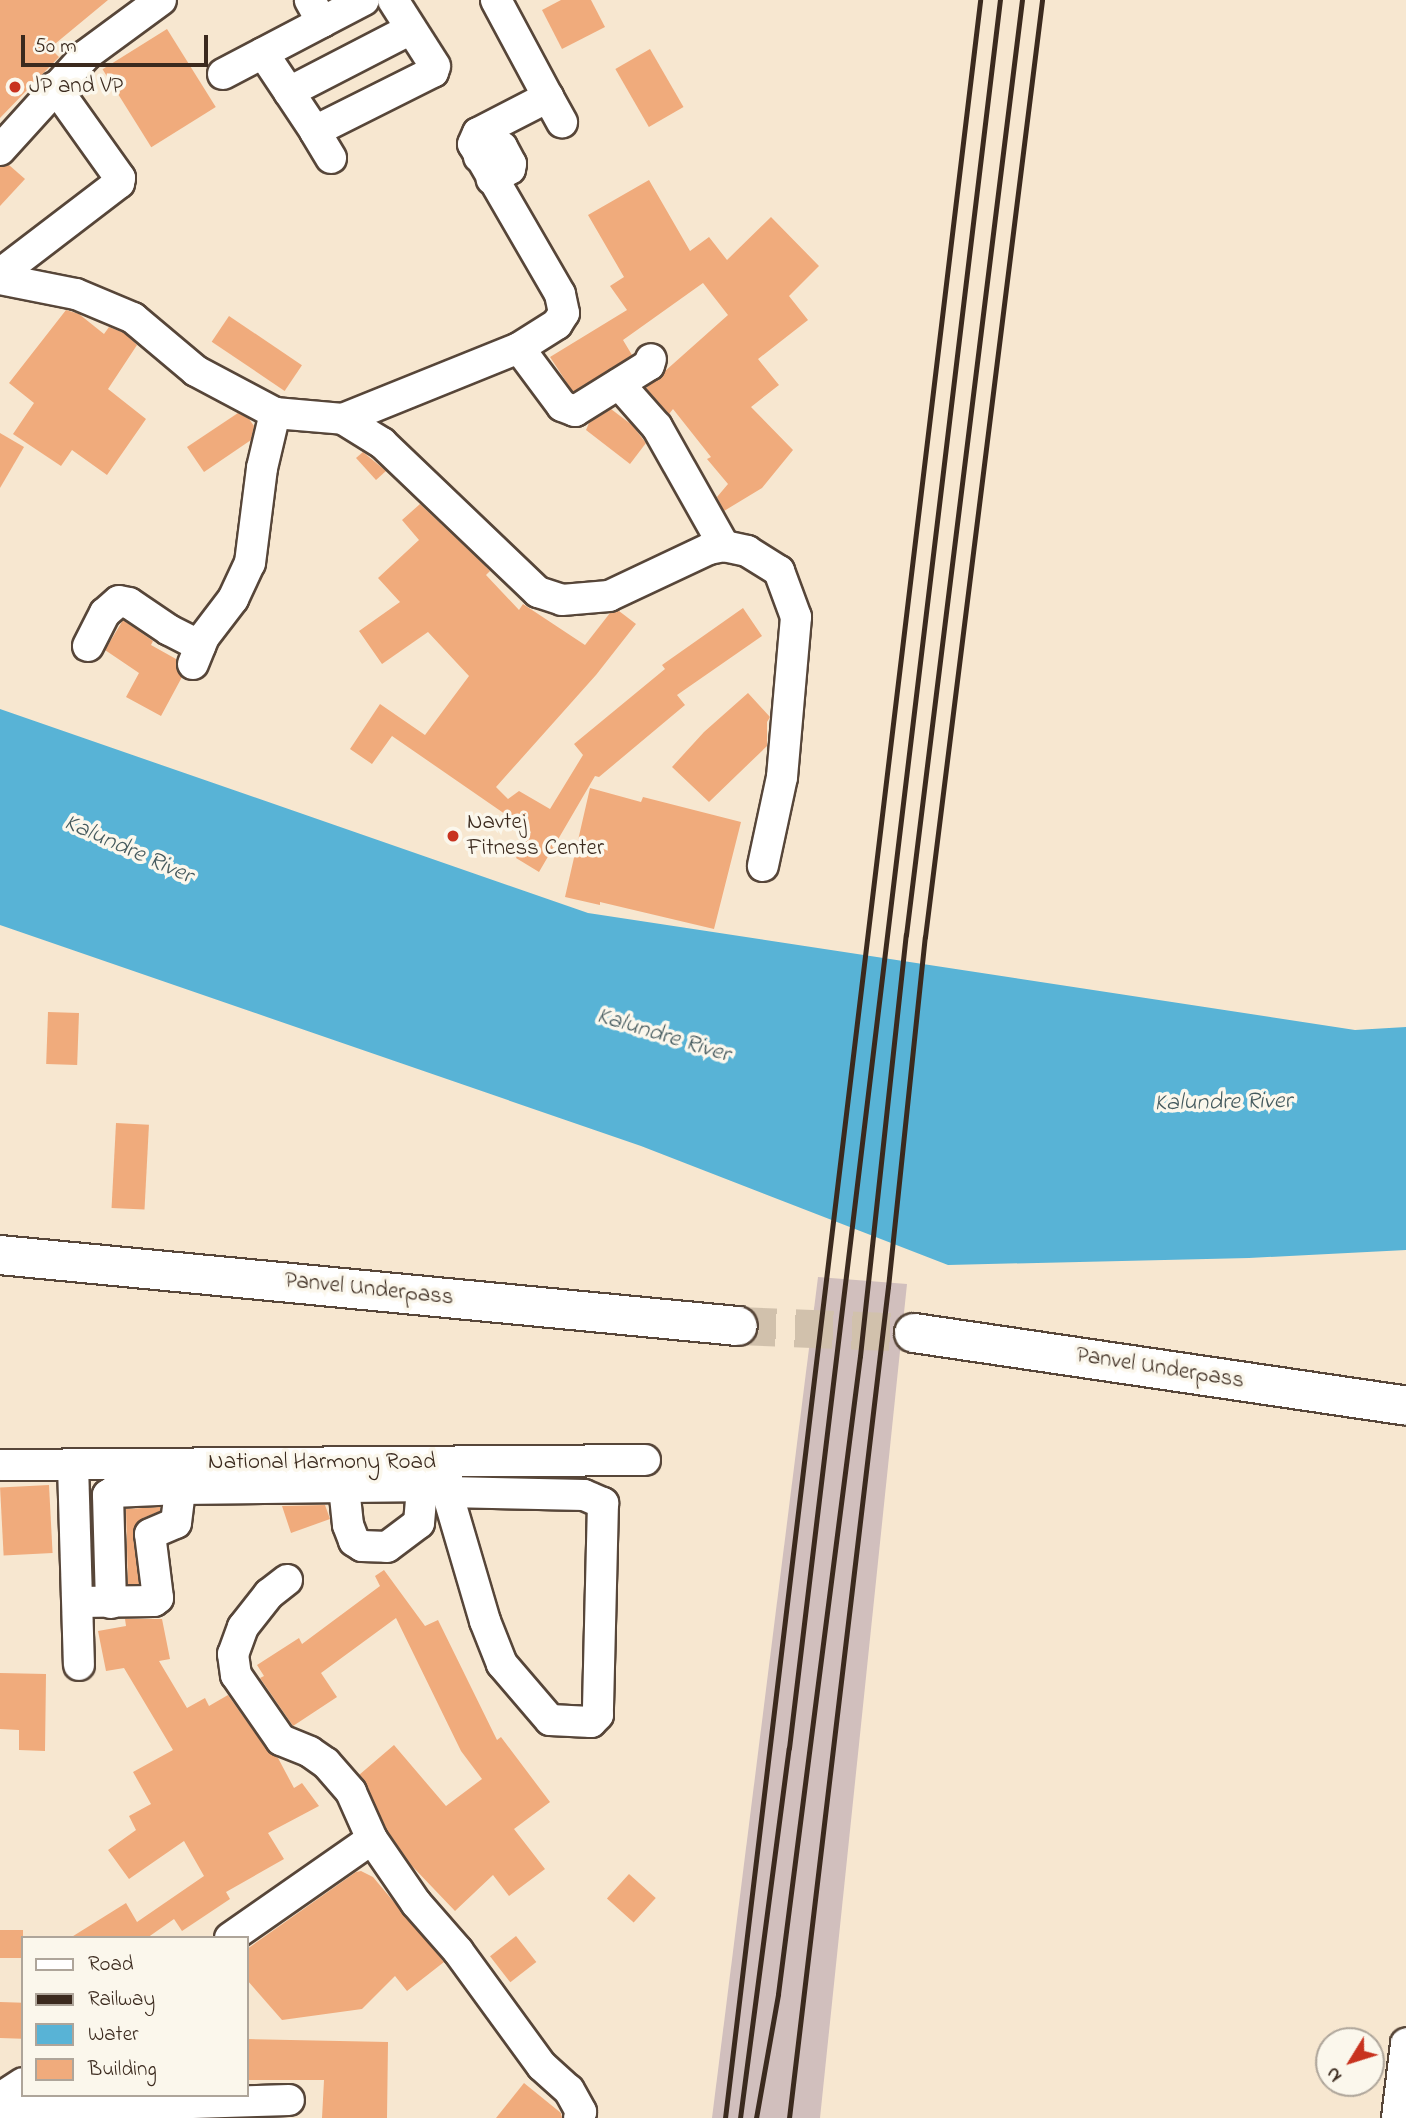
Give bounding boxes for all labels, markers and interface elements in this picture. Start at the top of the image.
scale bar [24,21,212,65]
text: 50 m [34,32,77,62]
place label: JP and VP [29,73,123,101]
marker: JP and VP [7,79,23,95]
water label: Kalundre River [59,809,197,891]
place label: Navtej Fitness Center [467,809,604,863]
marker: Navtej Fitness Center [445,828,461,844]
water label: Kalundre River [593,1002,733,1070]
water label: Kalundre River [1154,1087,1292,1119]
street label: Panvel Underpass [283,1267,455,1313]
street label: Panvel Underpass [1074,1342,1246,1396]
street label: National Harmony Road [208,1449,436,1477]
legend [21,1936,248,2097]
text: Road [88,1950,134,1980]
text: Railway [88,1985,155,2015]
text: Water [88,2020,139,2050]
north arrow [1315,2027,1385,2097]
text: Building [88,2055,157,2085]
text: N [1320,2061,1349,2087]

